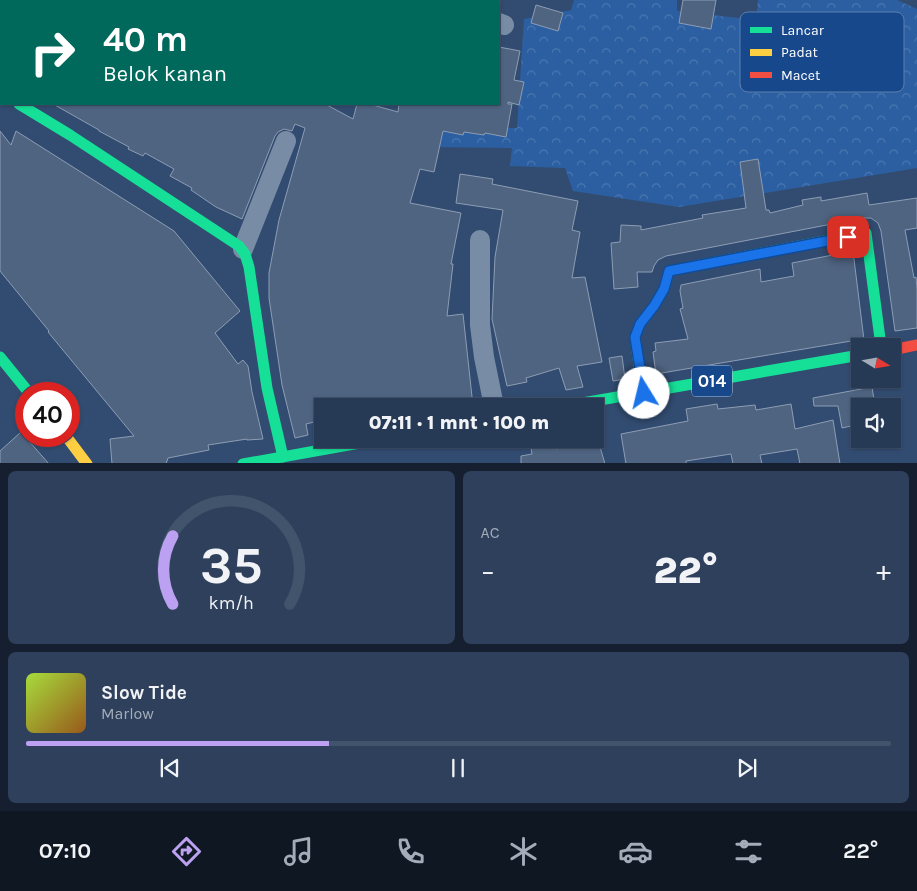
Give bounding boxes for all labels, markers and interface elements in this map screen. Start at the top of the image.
legend [740,12,904,92]
text: 40 m [103,19,188,60]
icon: right [20,20,85,85]
text: Lancar [781,22,825,39]
text: Padat [781,44,818,61]
text: Belok kanan [103,61,227,87]
text: Macet [781,67,820,84]
pin [827,216,869,258]
icon: arrive [834,223,862,251]
north arrow [851,338,901,388]
map controls [851,338,901,448]
position arrow [617,366,669,418]
road number: 014 [692,366,732,396]
speed limit sign: 40 [15,382,80,447]
button: sound [851,398,901,448]
text: 07:11 · 1 mnt · 100 m [369,412,549,434]
text: AC [481,523,500,542]
text: 35 [200,535,263,596]
text: 22° [653,548,718,593]
text: − [481,554,495,587]
text: + [876,554,891,587]
text: km/h [209,593,254,614]
text: Slow Tide [101,682,187,704]
text: Marlow [101,704,154,723]
icon: previous [156,754,184,782]
icon: pause [444,754,472,782]
icon: next [733,754,761,782]
icon: directions [169,834,204,869]
icon: music [281,834,316,869]
icon: phone [393,834,428,869]
icon: climate [506,834,541,869]
icon: car [618,834,653,869]
icon: filters [731,834,766,869]
text: 07:10 [39,838,91,864]
text: 22° [843,838,878,864]

